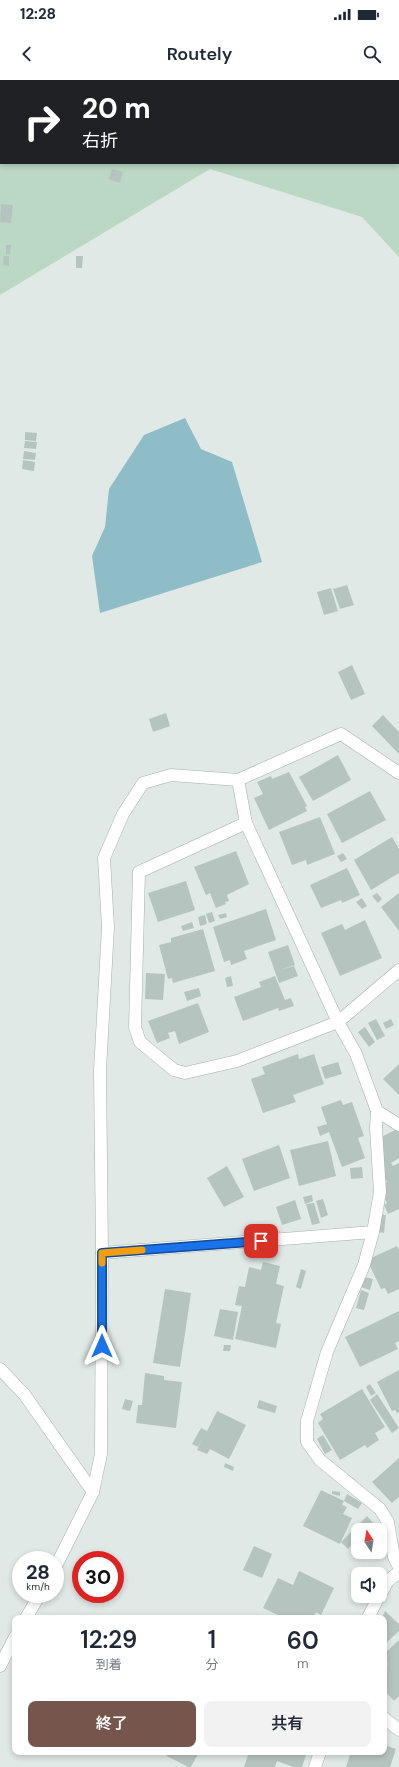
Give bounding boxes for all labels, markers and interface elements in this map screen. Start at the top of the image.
text: 12:28 [20,4,56,24]
text: Routely [167,42,232,66]
icon: back [16,43,38,65]
icon: search [361,43,383,65]
text: 20 m [82,90,151,127]
icon: right [16,96,68,148]
text: 右折 [82,129,118,153]
pin [244,1224,278,1258]
icon: arrive [250,1230,272,1252]
position arrow [81,1325,123,1367]
north arrow [351,1523,387,1559]
map controls [351,1523,387,1603]
speed limit sign: 30 [72,1551,124,1603]
text: 28 [26,1559,50,1585]
button: sound [351,1567,387,1603]
text: km/h [26,1580,50,1593]
text: 12:29 [80,1624,137,1655]
text: 1 [208,1624,216,1655]
text: 60 [287,1625,319,1656]
text: m [297,1655,309,1672]
text: 到着 [96,1656,122,1673]
text: 分 [205,1656,218,1673]
button: 終了 [28,1701,196,1747]
button: 共有 [204,1701,371,1747]

